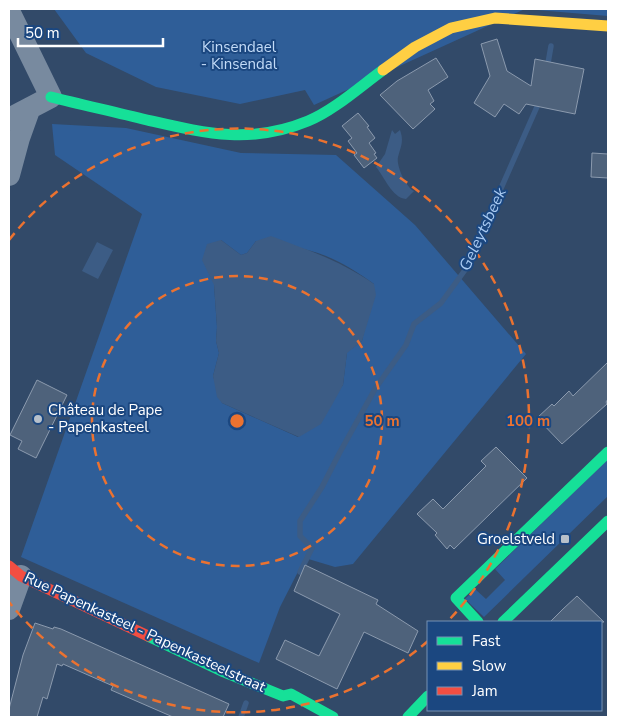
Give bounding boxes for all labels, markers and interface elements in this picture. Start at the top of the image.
scale bar [18,15,162,47]
text: 50 m [25,23,60,43]
park label: Kinsendael - Kinsendal [201,37,278,74]
water label: Geleytsbeek [454,183,512,275]
place label: Château de Pape - Papenkasteel [48,400,162,437]
text: 50 m [364,411,400,431]
text: 100 m [506,411,550,431]
centre of rings [228,412,246,430]
marker: Château de Pape - Papenkasteel [32,413,44,425]
place label: Groelstveld [477,529,555,549]
marker: Groelstveld [559,533,571,545]
street label: Rue Papenkasteel - Papenkasteelstraat [21,567,270,697]
legend [427,621,602,711]
text: Fast [472,631,501,651]
text: Slow [472,656,507,676]
text: Jam [471,681,498,701]

